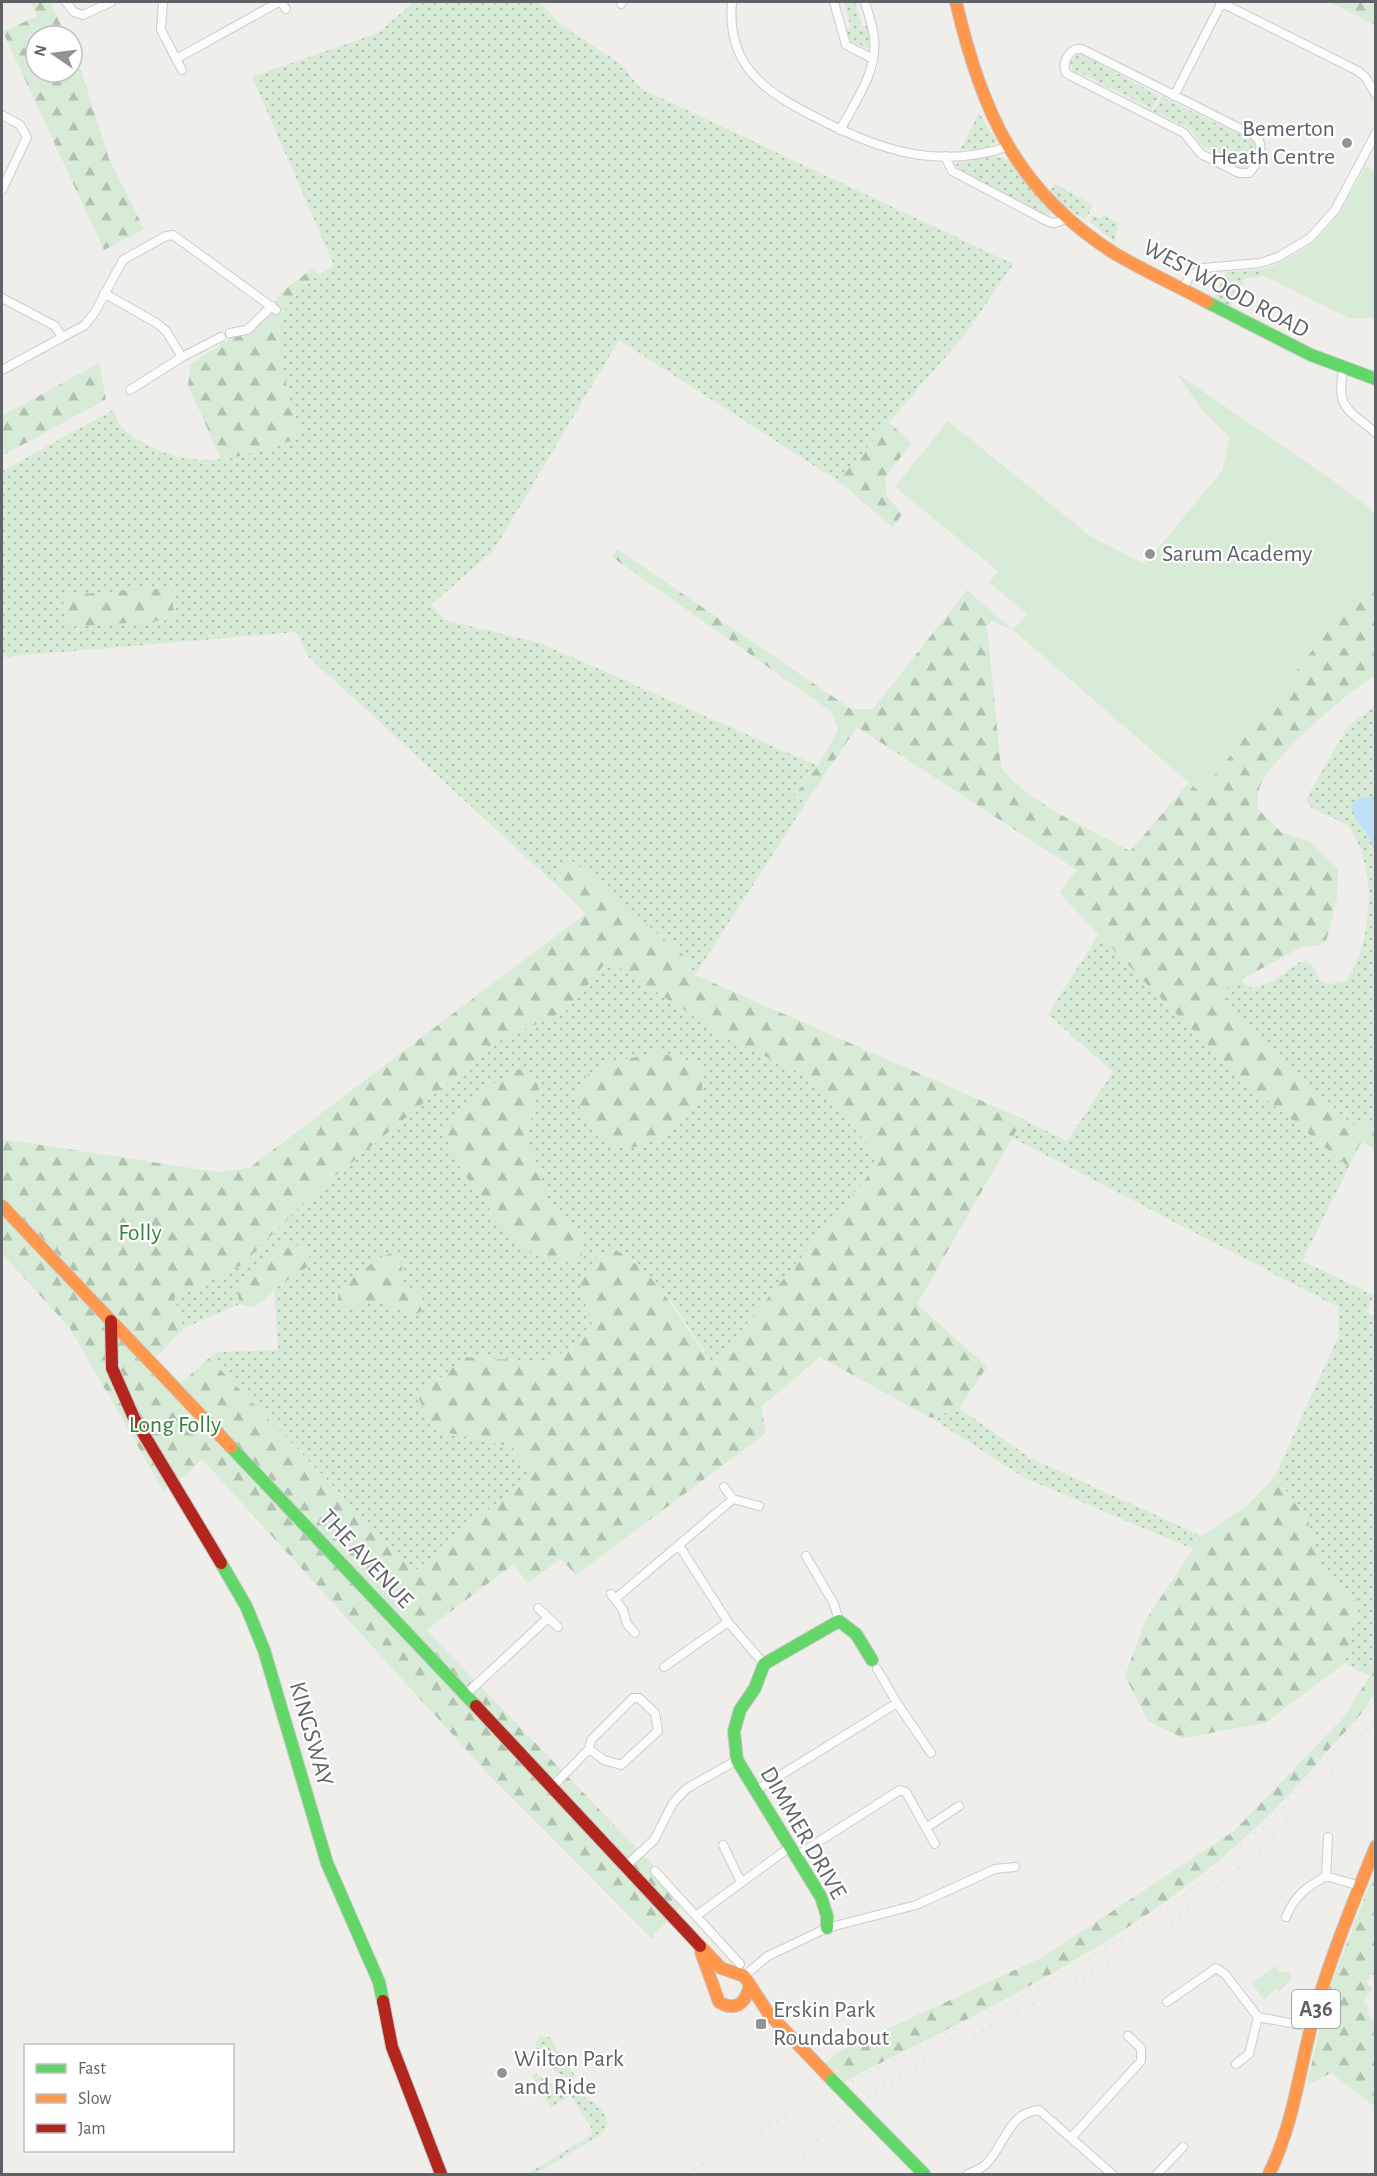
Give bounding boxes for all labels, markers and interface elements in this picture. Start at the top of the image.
north arrow [24,24,84,84]
text: N [31,43,50,58]
place label: Bemerton Heath Centre [1211,117,1335,169]
marker: Bemerton Heath Centre [1340,136,1354,150]
street label: WESTWOOD ROAD [1139,235,1313,343]
place label: Sarum Academy [1162,542,1313,566]
marker: Sarum Academy [1143,547,1157,561]
park label: Folly [118,1221,162,1245]
park label: Long Folly [129,1413,221,1437]
street label: THE AVENUE [315,1505,418,1613]
street label: KINGSWAY [285,1679,337,1789]
street label: DIMMER DRIVE [755,1763,851,1904]
road number: A36 [1292,1990,1340,2028]
place label: Erskin Park Roundabout [773,1998,890,2050]
marker: Erskin Park Roundabout [754,2017,768,2031]
legend [24,2044,234,2152]
place label: Wilton Park and Ride [514,2047,624,2099]
text: Fast [78,2060,106,2078]
marker: Wilton Park and Ride [495,2066,509,2080]
text: Slow [78,2090,111,2108]
text: Jam [78,2120,106,2138]

